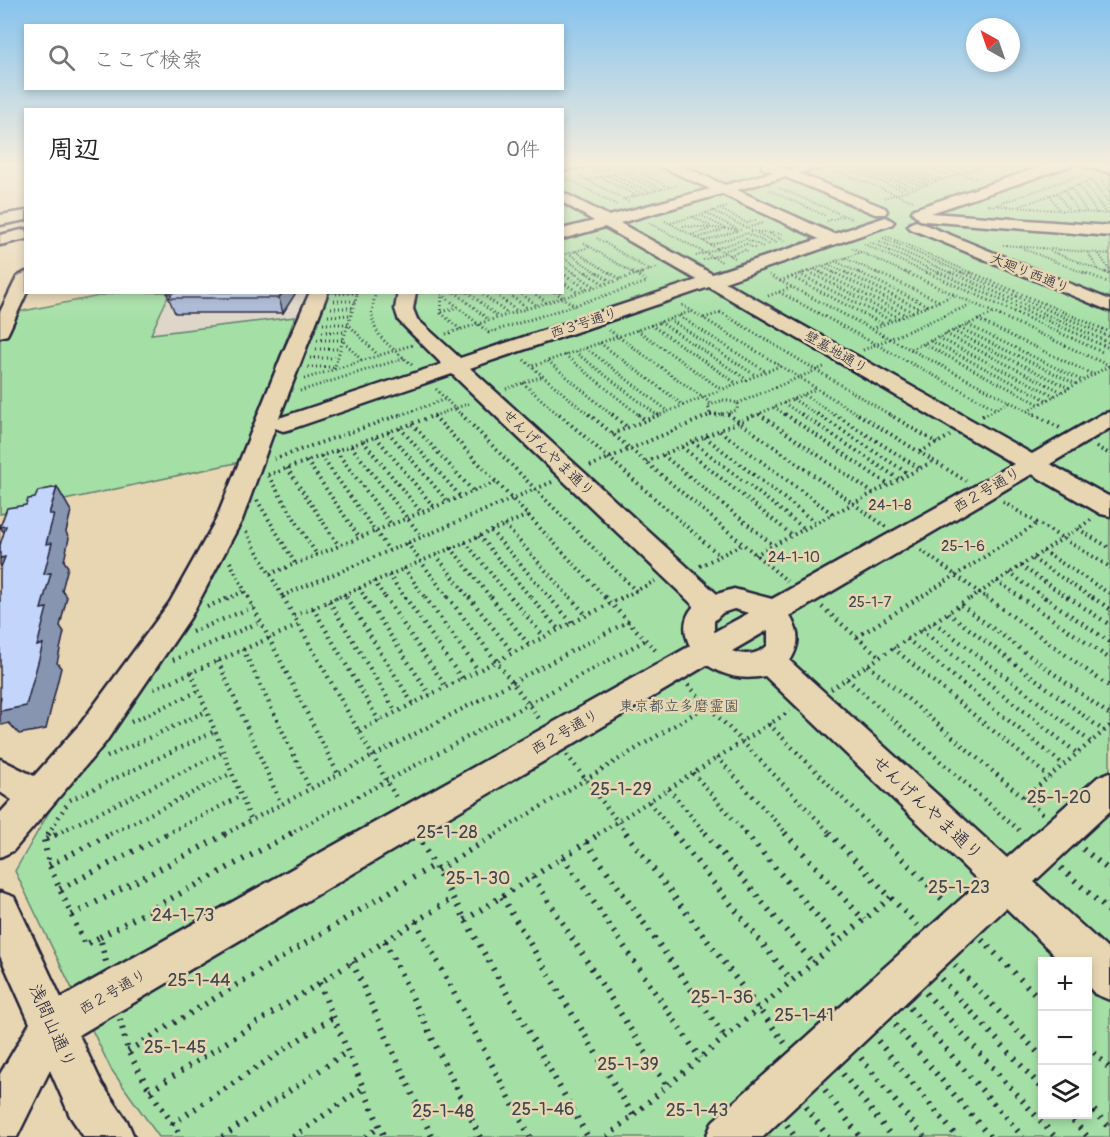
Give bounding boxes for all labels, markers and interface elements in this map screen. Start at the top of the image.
north arrow [966,18,1020,72]
search box [24,24,564,90]
icon: search [45,41,78,74]
text: ここで検索 [93,46,203,74]
text: 周辺 [48,134,100,166]
text: 0件 [506,137,540,162]
street label: 大廻り西通り [988,249,1072,297]
street label: 西３号通り [548,304,620,342]
street label: 壁墓地通り [801,327,871,377]
street label: せんげんやま通り [498,405,598,501]
street label: 西２号通り [950,463,1024,517]
park label: 24-1-8 [868,496,912,515]
park label: 25-1-6 [941,537,985,556]
park label: 24-1-10 [768,548,820,567]
park label: 25-1-7 [848,593,892,612]
park label: 東京都立多磨霊園 [619,697,739,716]
street label: 西２号通り [528,705,602,759]
street label: せんげんやま通り [866,750,988,866]
park label: 25-1-29 [590,778,652,801]
park label: 25-1-20 [1027,786,1091,809]
park label: 25-1-28 [416,821,478,844]
park label: 25-1-30 [446,867,510,890]
park label: 25-1-23 [928,876,990,899]
park label: 24-1-73 [152,904,214,927]
map controls [1038,957,1092,1119]
button: + [1038,957,1092,1011]
street label: 西２号通り [76,965,150,1019]
park label: 25-1-44 [167,969,231,992]
street label: 浅間山通り [23,980,81,1072]
park label: 25-1-36 [691,986,753,1009]
park label: 25-1-41 [774,1004,834,1027]
button: − [1038,1011,1092,1065]
park label: 25-1-45 [144,1036,206,1059]
park label: 25-1-39 [597,1053,659,1076]
button: layers [1038,1065,1092,1119]
park label: 25-1-46 [511,1098,575,1121]
park label: 25-1-43 [666,1099,728,1122]
park label: 25-1-48 [412,1100,474,1123]

